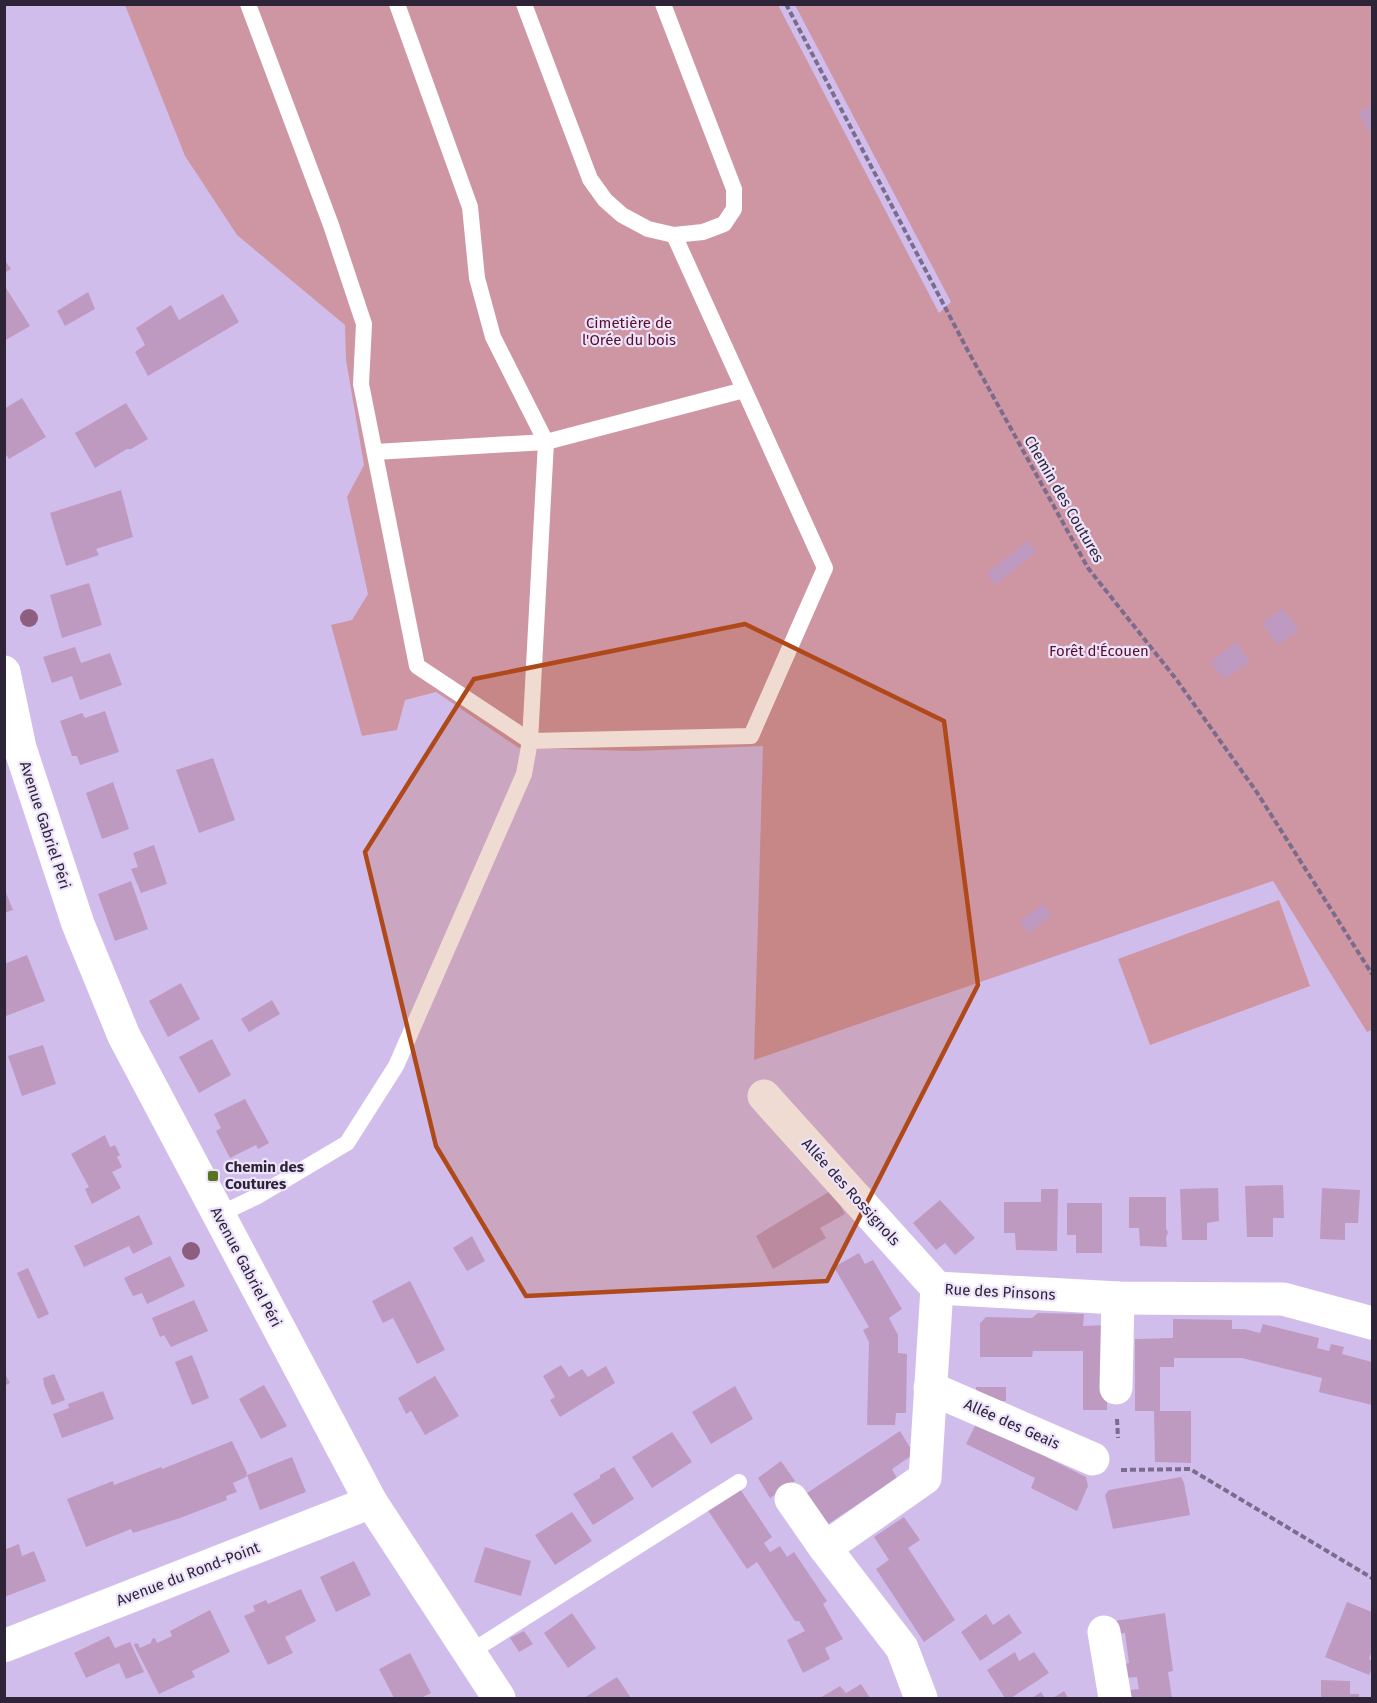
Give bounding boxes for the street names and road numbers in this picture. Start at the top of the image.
street label: Chemin des Coutures [1020,432,1108,566]
street label: Avenue Gabriel Péri [16,759,74,891]
street label: Allée des Rossignols [798,1135,904,1249]
street label: Avenue Gabriel Péri [207,1204,285,1330]
street label: Rue des Pinsons [944,1280,1056,1304]
street label: Allée des Geais [961,1395,1063,1453]
street label: Avenue du Rond-Point [114,1538,263,1610]

